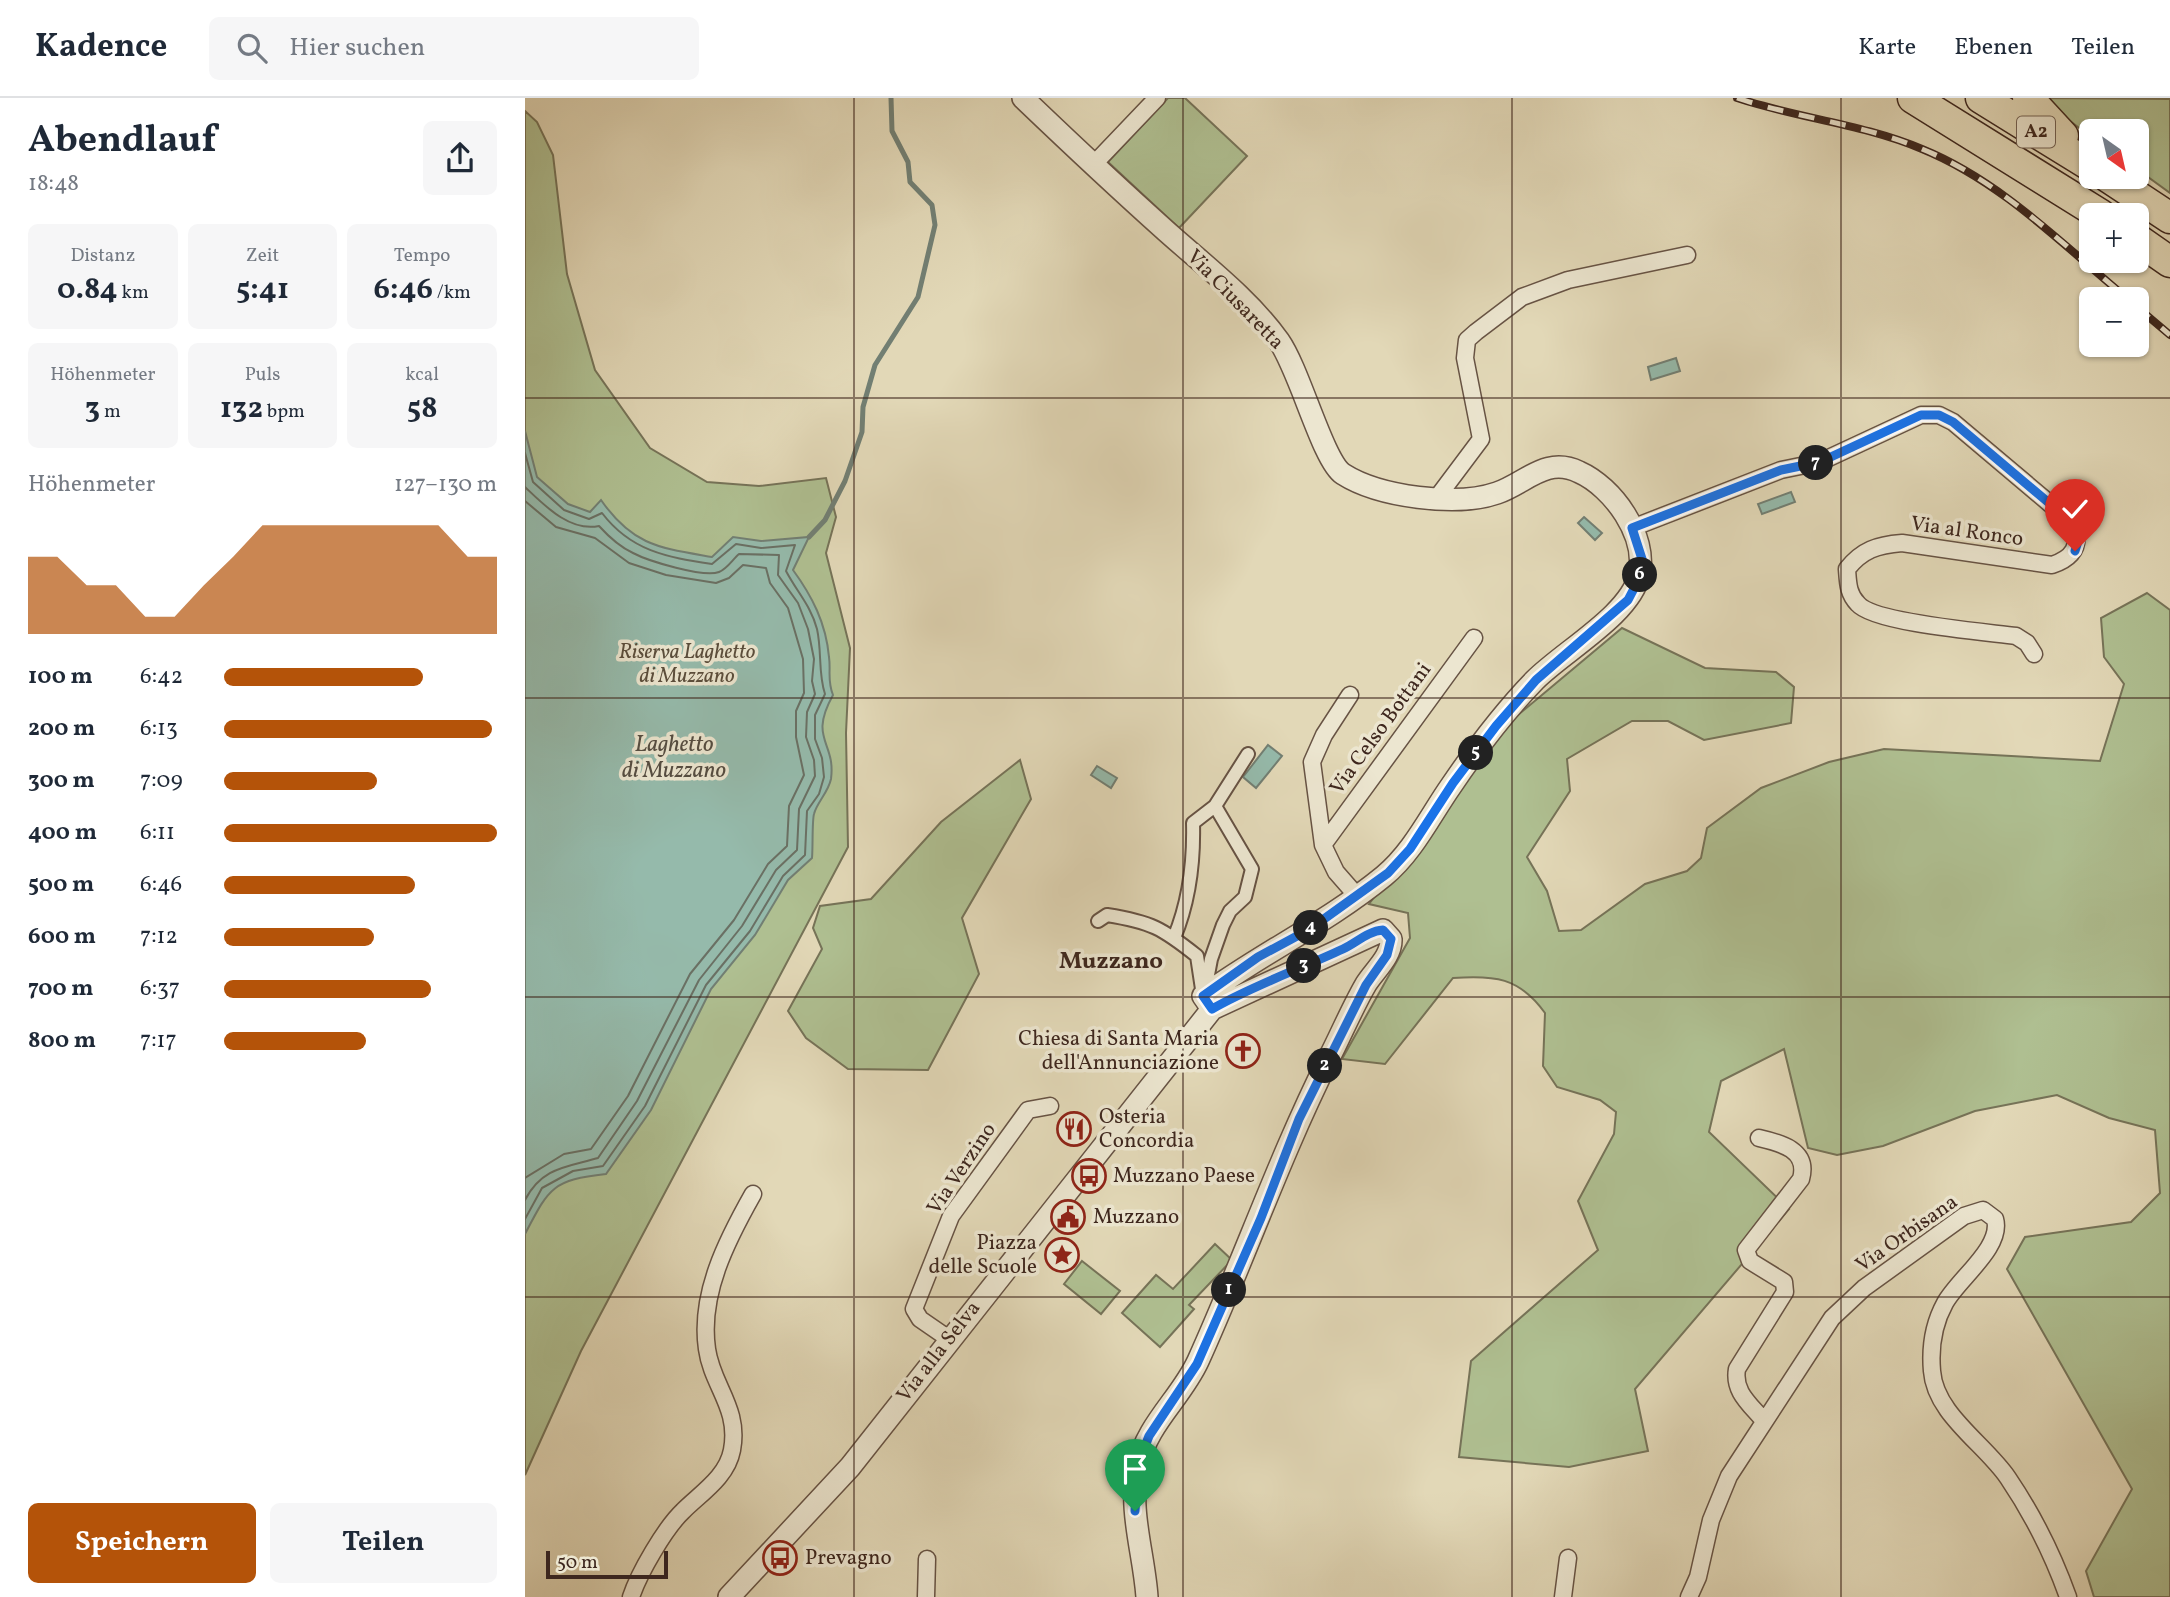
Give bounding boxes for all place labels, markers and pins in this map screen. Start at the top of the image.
pin: 7 [1799,446,1833,480]
pin [2045,479,2105,551]
pin: 6 [1623,558,1657,592]
pin: 5 [1459,736,1493,770]
pin: 4 [1293,910,1329,946]
pin: 3 [1287,948,1321,984]
place label: Chiesa di Santa Maria dell'Annunciazione [1018,1025,1219,1078]
church icon: Chiesa di Santa Maria dell'Annunciazione [1224,1032,1262,1070]
pin: 2 [1307,1048,1343,1084]
place label: Osteria Concordia [1099,1103,1194,1156]
restaurant icon: Osteria Concordia [1055,1110,1093,1148]
bus stop icon: Muzzano Paese [1070,1157,1108,1195]
place label: Muzzano Paese [1113,1162,1255,1191]
public building icon: Muzzano [1049,1198,1087,1236]
place label: Muzzano [1093,1203,1179,1232]
place label: Piazza delle Scuole [928,1229,1037,1282]
place icon: Piazza delle Scuole [1043,1236,1081,1274]
pin: 1 [1211,1272,1247,1308]
pin [1105,1439,1165,1511]
bus stop icon: Prevagno [761,1539,799,1577]
place label: Prevagno [805,1544,892,1573]

